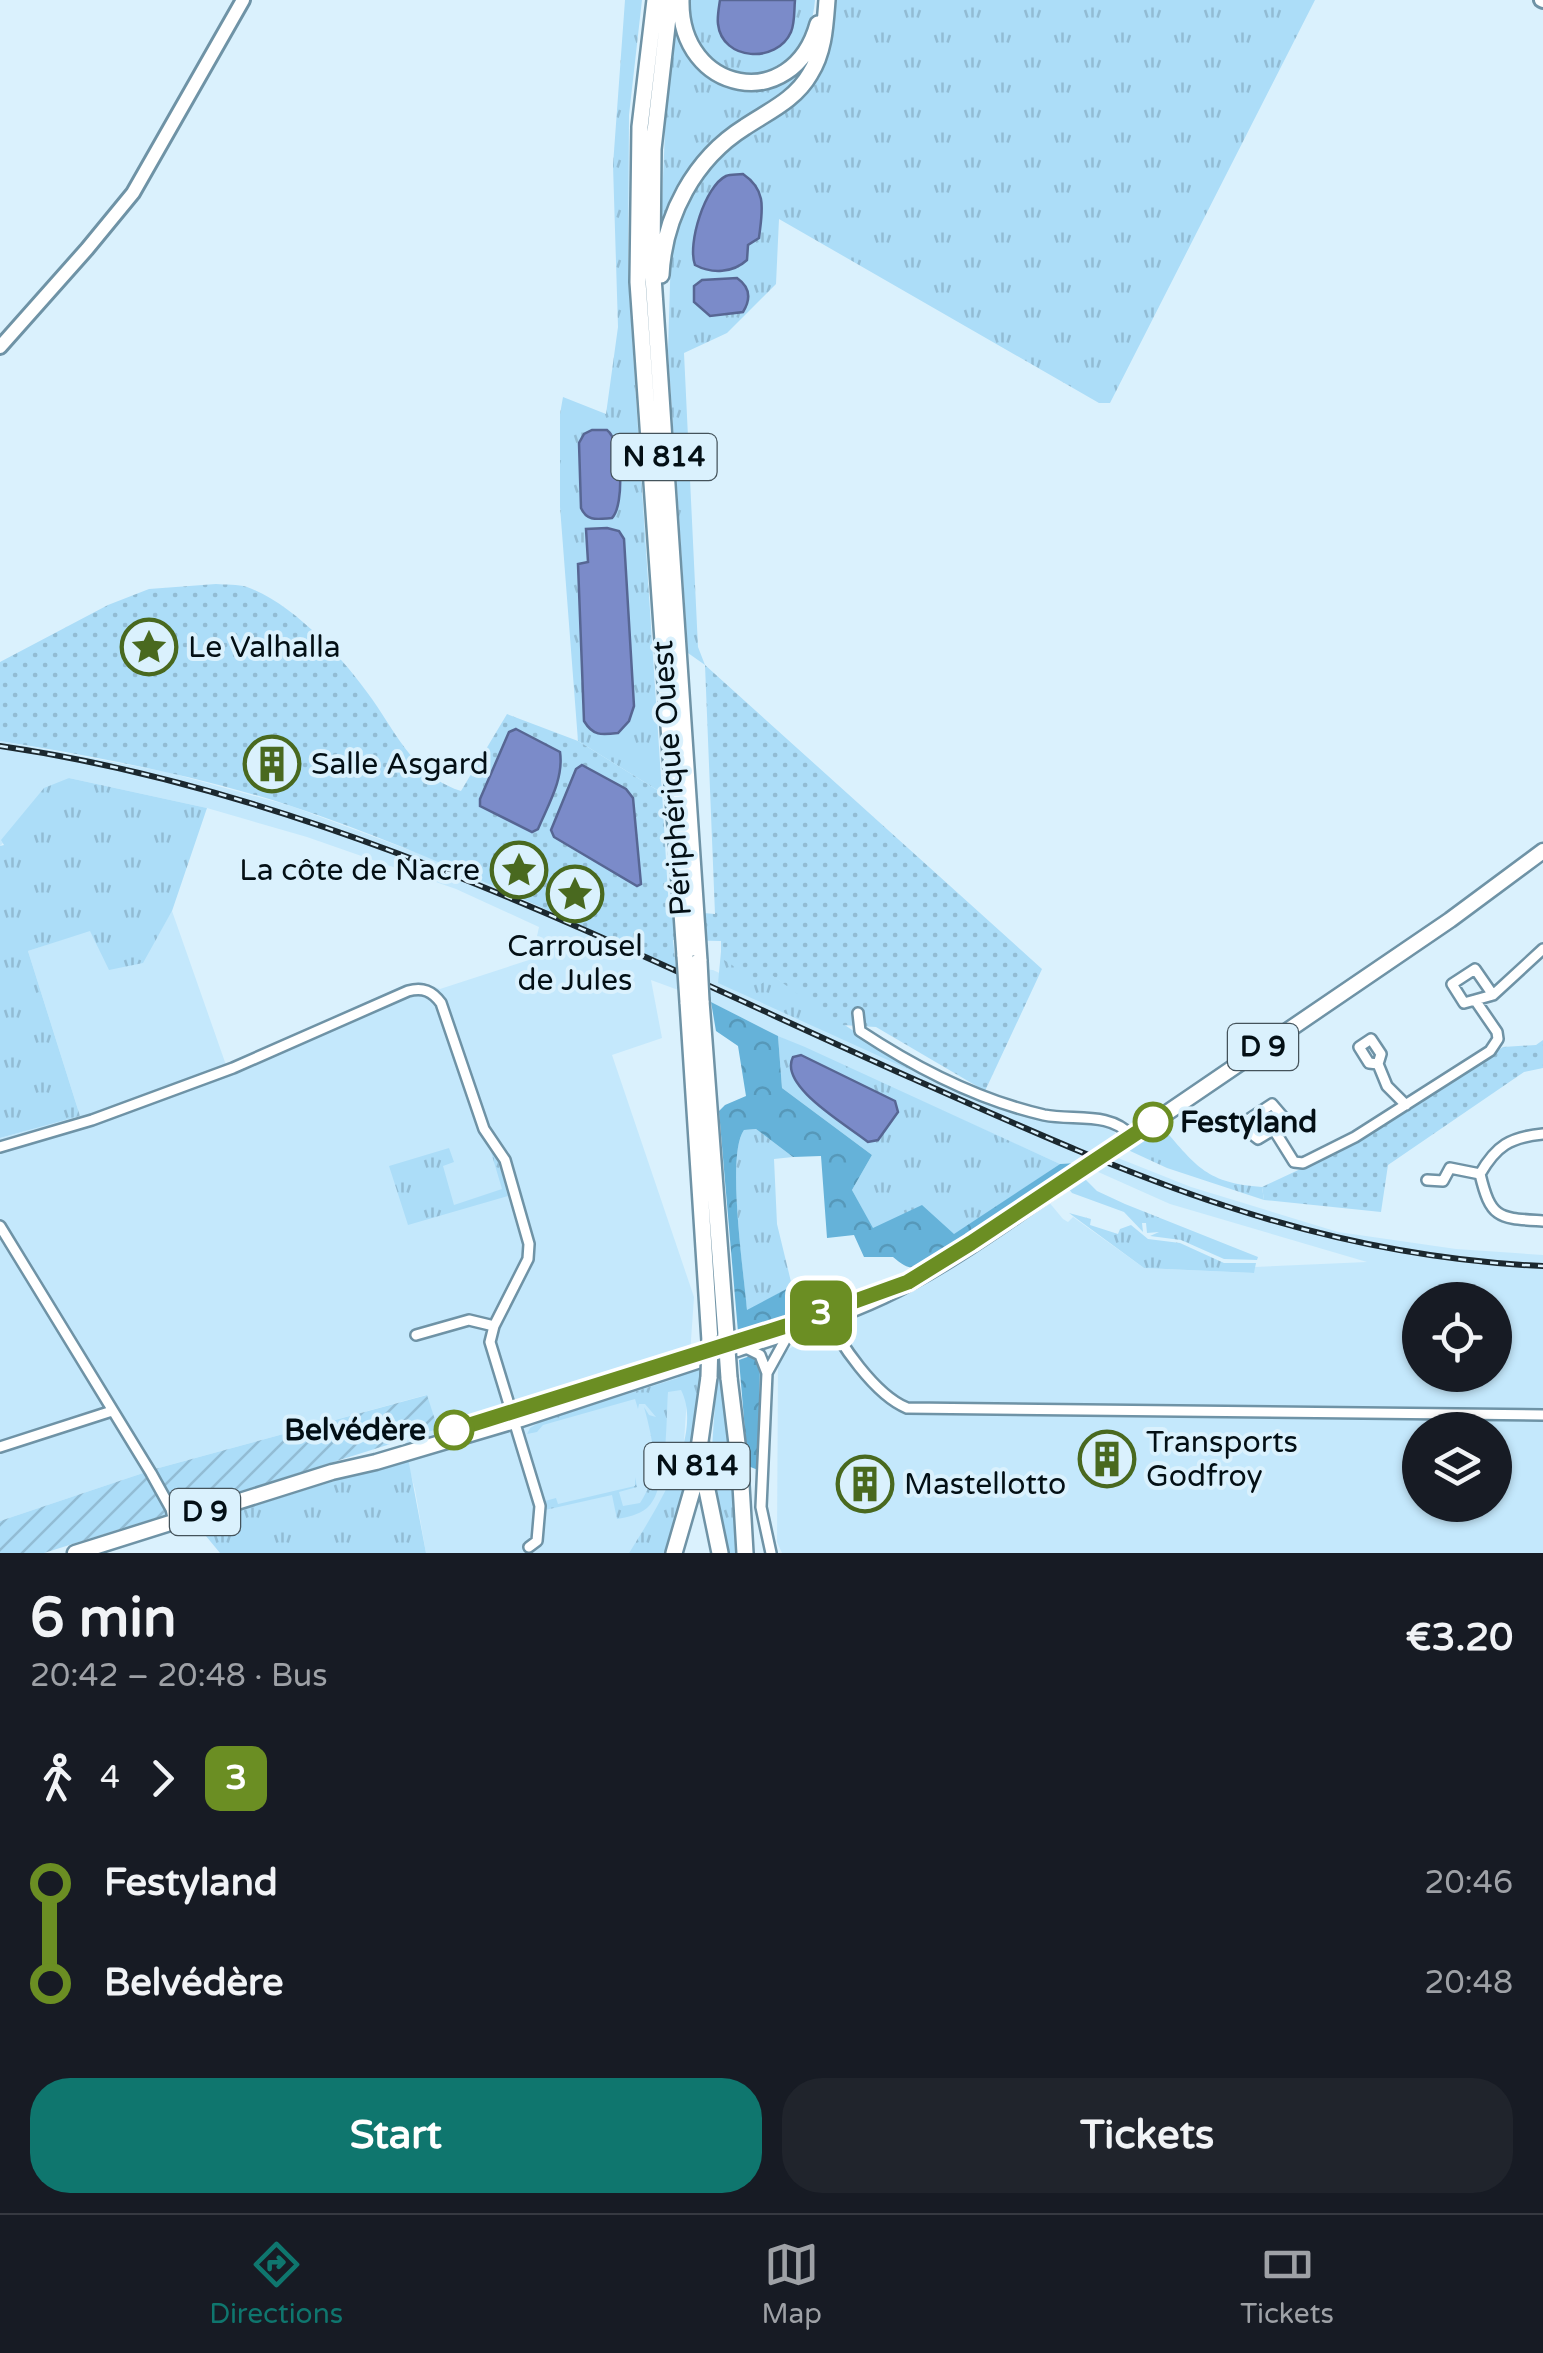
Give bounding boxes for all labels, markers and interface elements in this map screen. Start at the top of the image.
road number: N 814 [612,434,716,480]
place icon: Le Valhalla [119,617,179,677]
place label: Le Valhalla [188,629,341,666]
street label: Périphérique Ouest [644,639,700,917]
building icon: Salle Asgard [242,734,302,794]
place label: Salle Asgard [311,746,489,783]
place icon: La côte de Nacre [489,840,549,900]
place label: La côte de Nacre [239,852,480,889]
place icon: Carrousel de Jules [545,864,605,924]
place label: Carrousel de Jules [507,928,643,999]
road number: D 9 [1228,1024,1298,1070]
marker: Festyland [1134,1103,1172,1141]
place label: Festyland [1180,1104,1317,1141]
line badge: 3 [788,1280,854,1346]
map controls [1402,1282,1512,1522]
button: locate [1402,1282,1512,1392]
text: 3 [810,1292,832,1334]
marker: Belvédère [435,1411,473,1449]
place label: Belvédère [284,1412,426,1449]
button: layers [1402,1412,1512,1522]
place label: Transports Godfroy [1146,1424,1298,1495]
building icon: Transports Godfroy [1077,1429,1137,1489]
road number: N 814 [644,1443,750,1489]
building icon: Mastellotto [835,1454,895,1514]
place label: Mastellotto [904,1466,1066,1503]
road number: D 9 [170,1489,240,1535]
text: 6 min [30,1586,177,1652]
text: €3.20 [1406,1615,1513,1661]
text: 20:42 – 20:48 · Bus [30,1657,328,1695]
icon: walk [30,1751,85,1806]
icon: forward [135,1751,190,1806]
text: 3 [225,1757,247,1799]
text: 4 [100,1759,120,1797]
text: Festyland [104,1860,278,1906]
text: 20:46 [1424,1864,1513,1902]
text: Belvédère [104,1960,283,2006]
text: 20:48 [1424,1964,1513,2002]
button: Start [30,2078,762,2193]
button: Tickets [782,2078,1513,2193]
tab: Directions [209,2237,343,2331]
tab: Map [761,2237,822,2331]
tab: Tickets [1240,2237,1334,2331]

